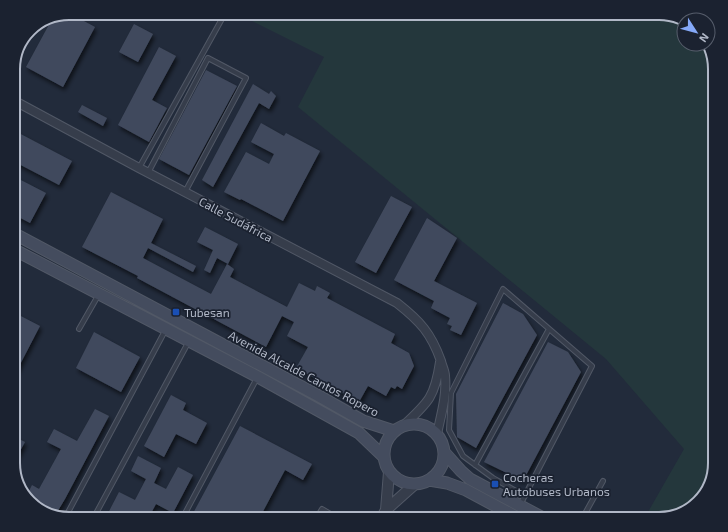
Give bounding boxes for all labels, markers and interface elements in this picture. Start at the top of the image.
north arrow [676,12,716,52]
text: N [697,31,712,45]
street label: Calle Sudáfrica [197,194,275,244]
place label: Tubesan [184,305,230,319]
marker: Tubesan [171,307,181,317]
street label: Avenida Alcalde Cantos Ropero [226,327,382,419]
place label: Cocheras Autobuses Urbanos [503,470,610,498]
marker: Cocheras Autobuses Urbanos [490,479,500,489]

